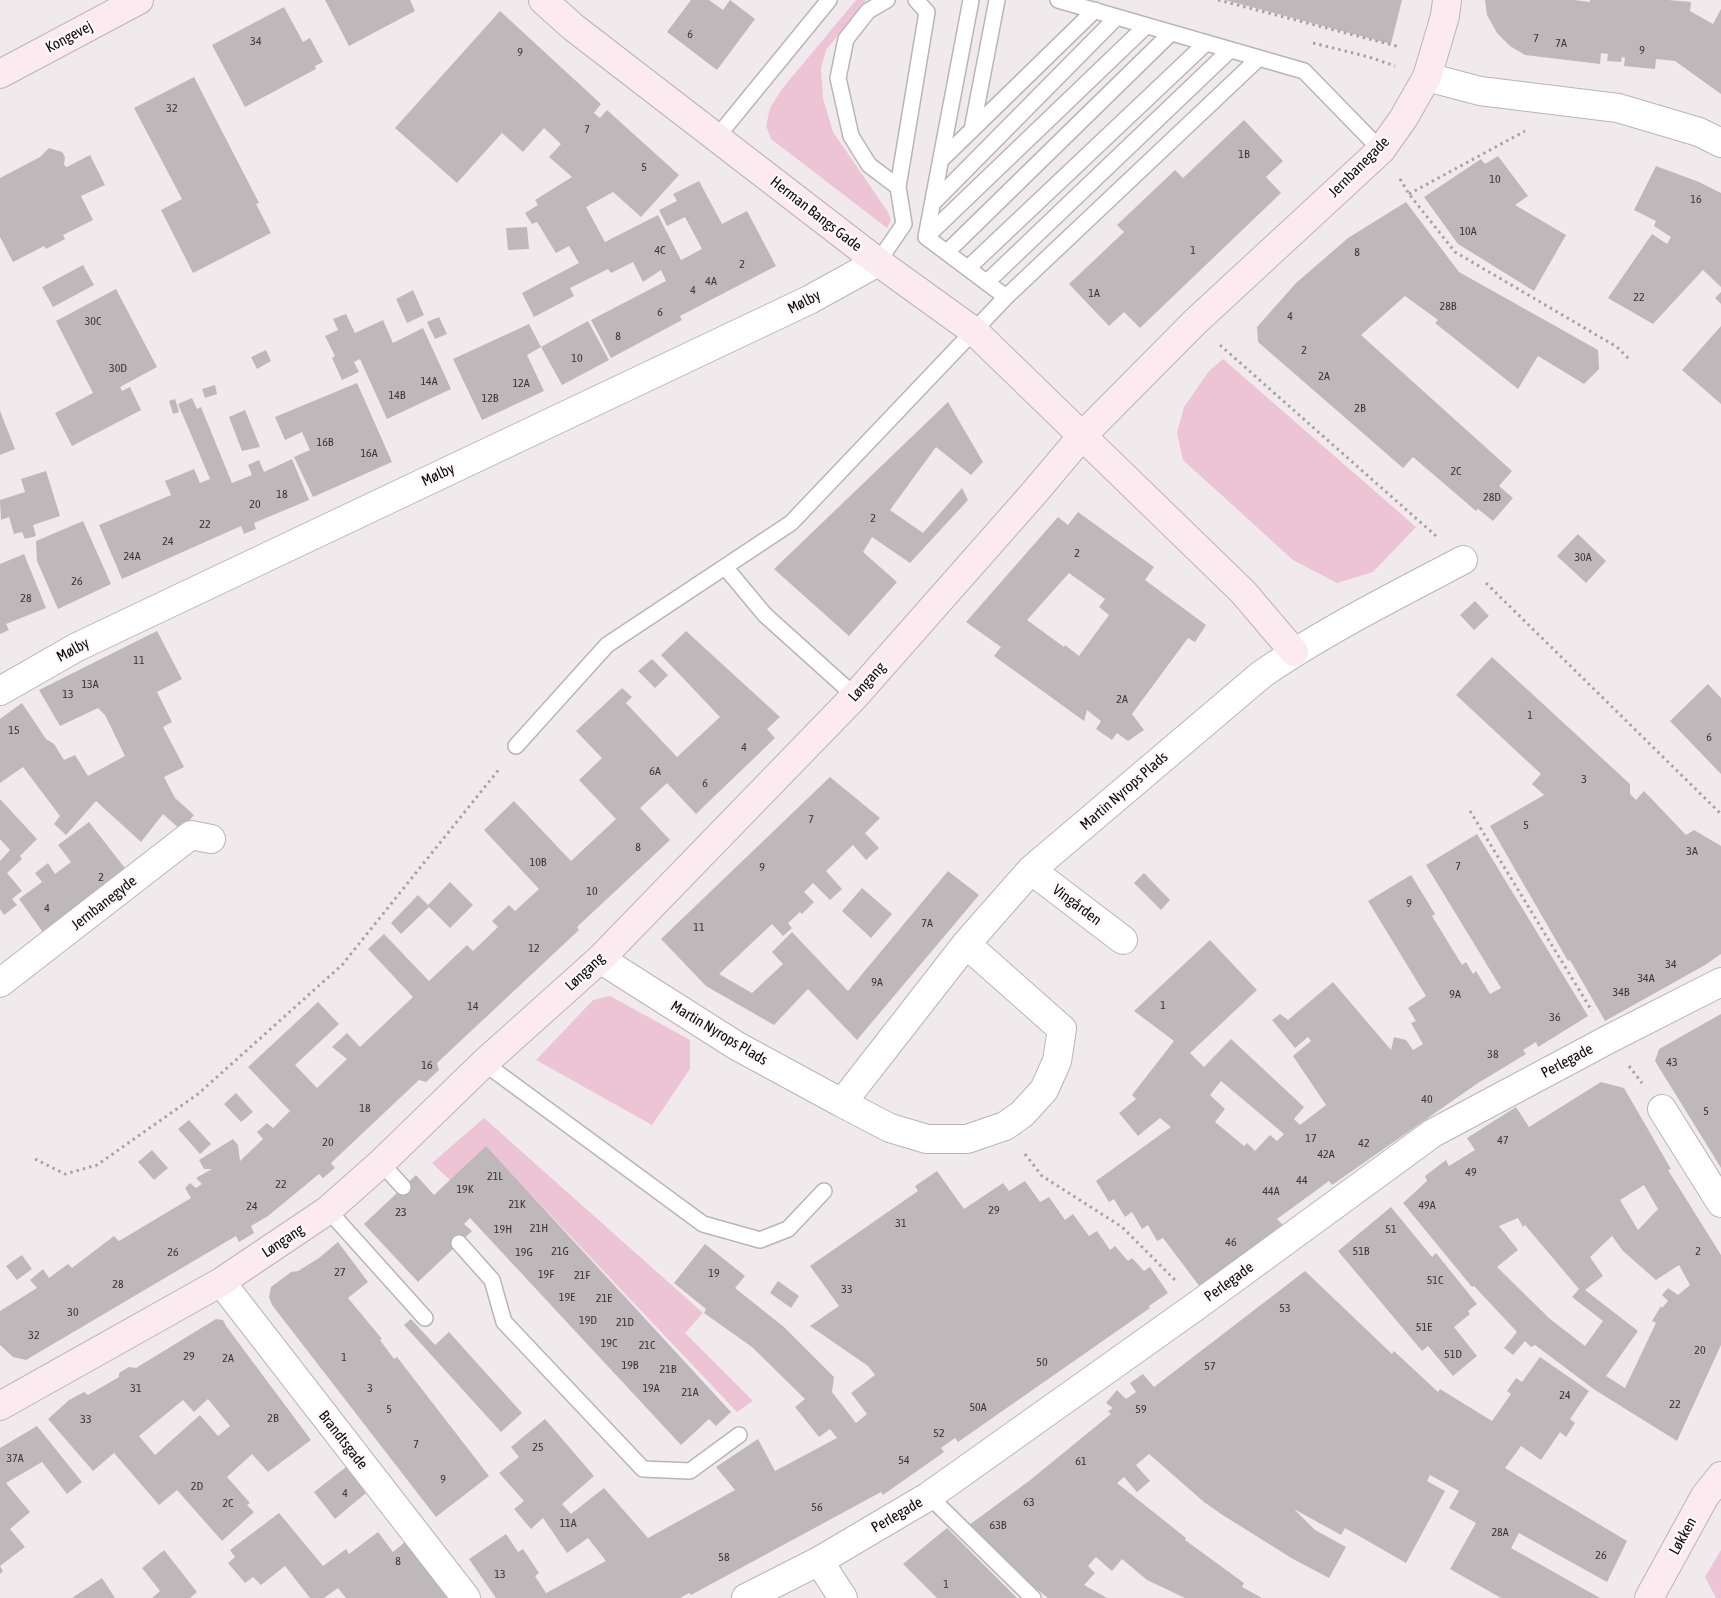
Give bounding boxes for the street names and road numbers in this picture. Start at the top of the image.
street label: Kongevej [42,17,96,57]
street label: Jernbanegade [1325,133,1393,201]
street label: Herman Bangs Gade [767,173,865,255]
street label: Mølby [785,286,823,318]
street label: Mølby [419,460,457,490]
street label: Mølby [54,634,92,666]
street label: Løngang [845,659,889,705]
street label: Martin Nyrops Plads [1077,748,1171,834]
street label: Jernbanegyde [68,872,140,934]
street label: Vingården [1049,881,1105,929]
street label: Løngang [562,949,608,995]
street label: Martin Nyrops Plads [667,997,771,1069]
street label: Perlegade [1538,1040,1596,1082]
street label: Løngang [258,1220,308,1262]
street label: Perlegade [1201,1258,1257,1306]
street label: Brandtsgade [315,1407,371,1473]
street label: Perlegade [868,1493,926,1537]
street label: Løkken [1665,1514,1701,1558]

